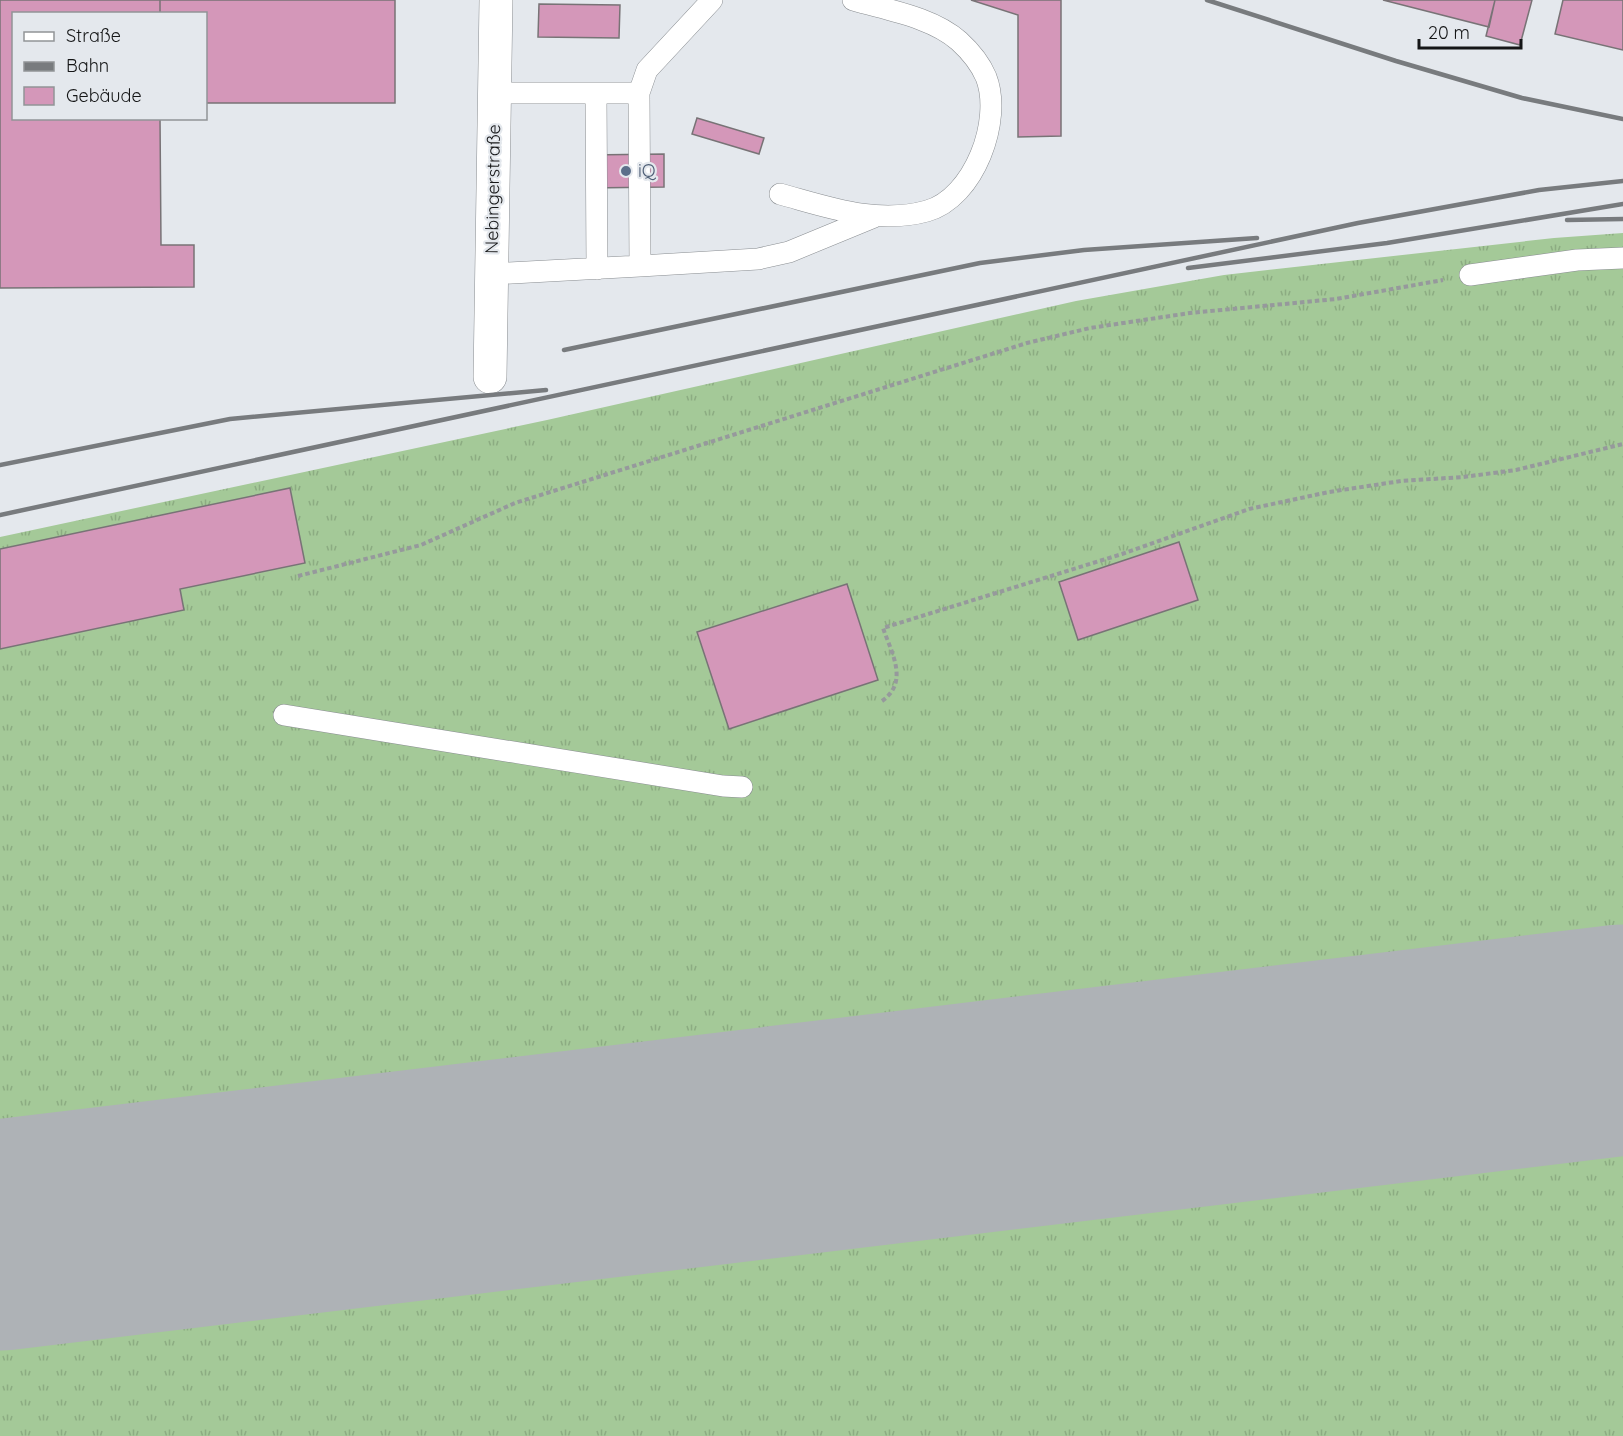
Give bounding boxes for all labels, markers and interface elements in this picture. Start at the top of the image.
legend [12,12,207,120]
scale bar [1419,12,1521,50]
text: 20 m [1428,21,1470,44]
text: Straße [66,24,121,47]
text: Bahn [66,54,109,77]
text: Gebäude [66,84,142,107]
street label: Nebingerstraße [480,124,505,254]
place label: iQ [638,159,657,182]
marker: iQ [619,164,633,178]

